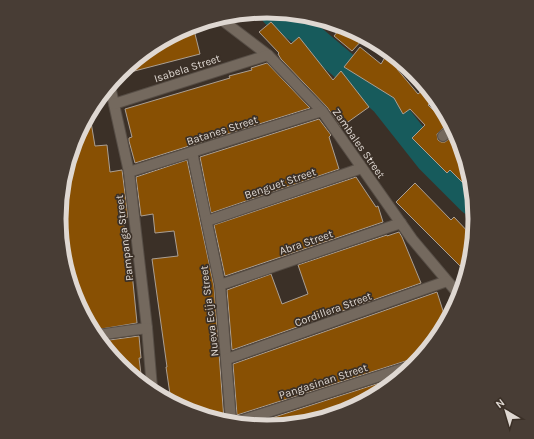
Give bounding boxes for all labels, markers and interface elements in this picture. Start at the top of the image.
street label: Isabela Street [152,52,222,85]
street label: Zambales Street [330,106,388,181]
street label: Batanes Street [185,113,259,148]
street label: Benguet Street [243,165,318,202]
street label: Pampanga Street [113,194,136,282]
street label: Abra Street [278,227,335,258]
street label: Nueva Ecija Street [197,265,222,357]
street label: Cordillera Street [293,289,374,329]
street label: Pangasinan Street [277,361,369,402]
north arrow [486,391,526,431]
text: N [493,396,507,411]

